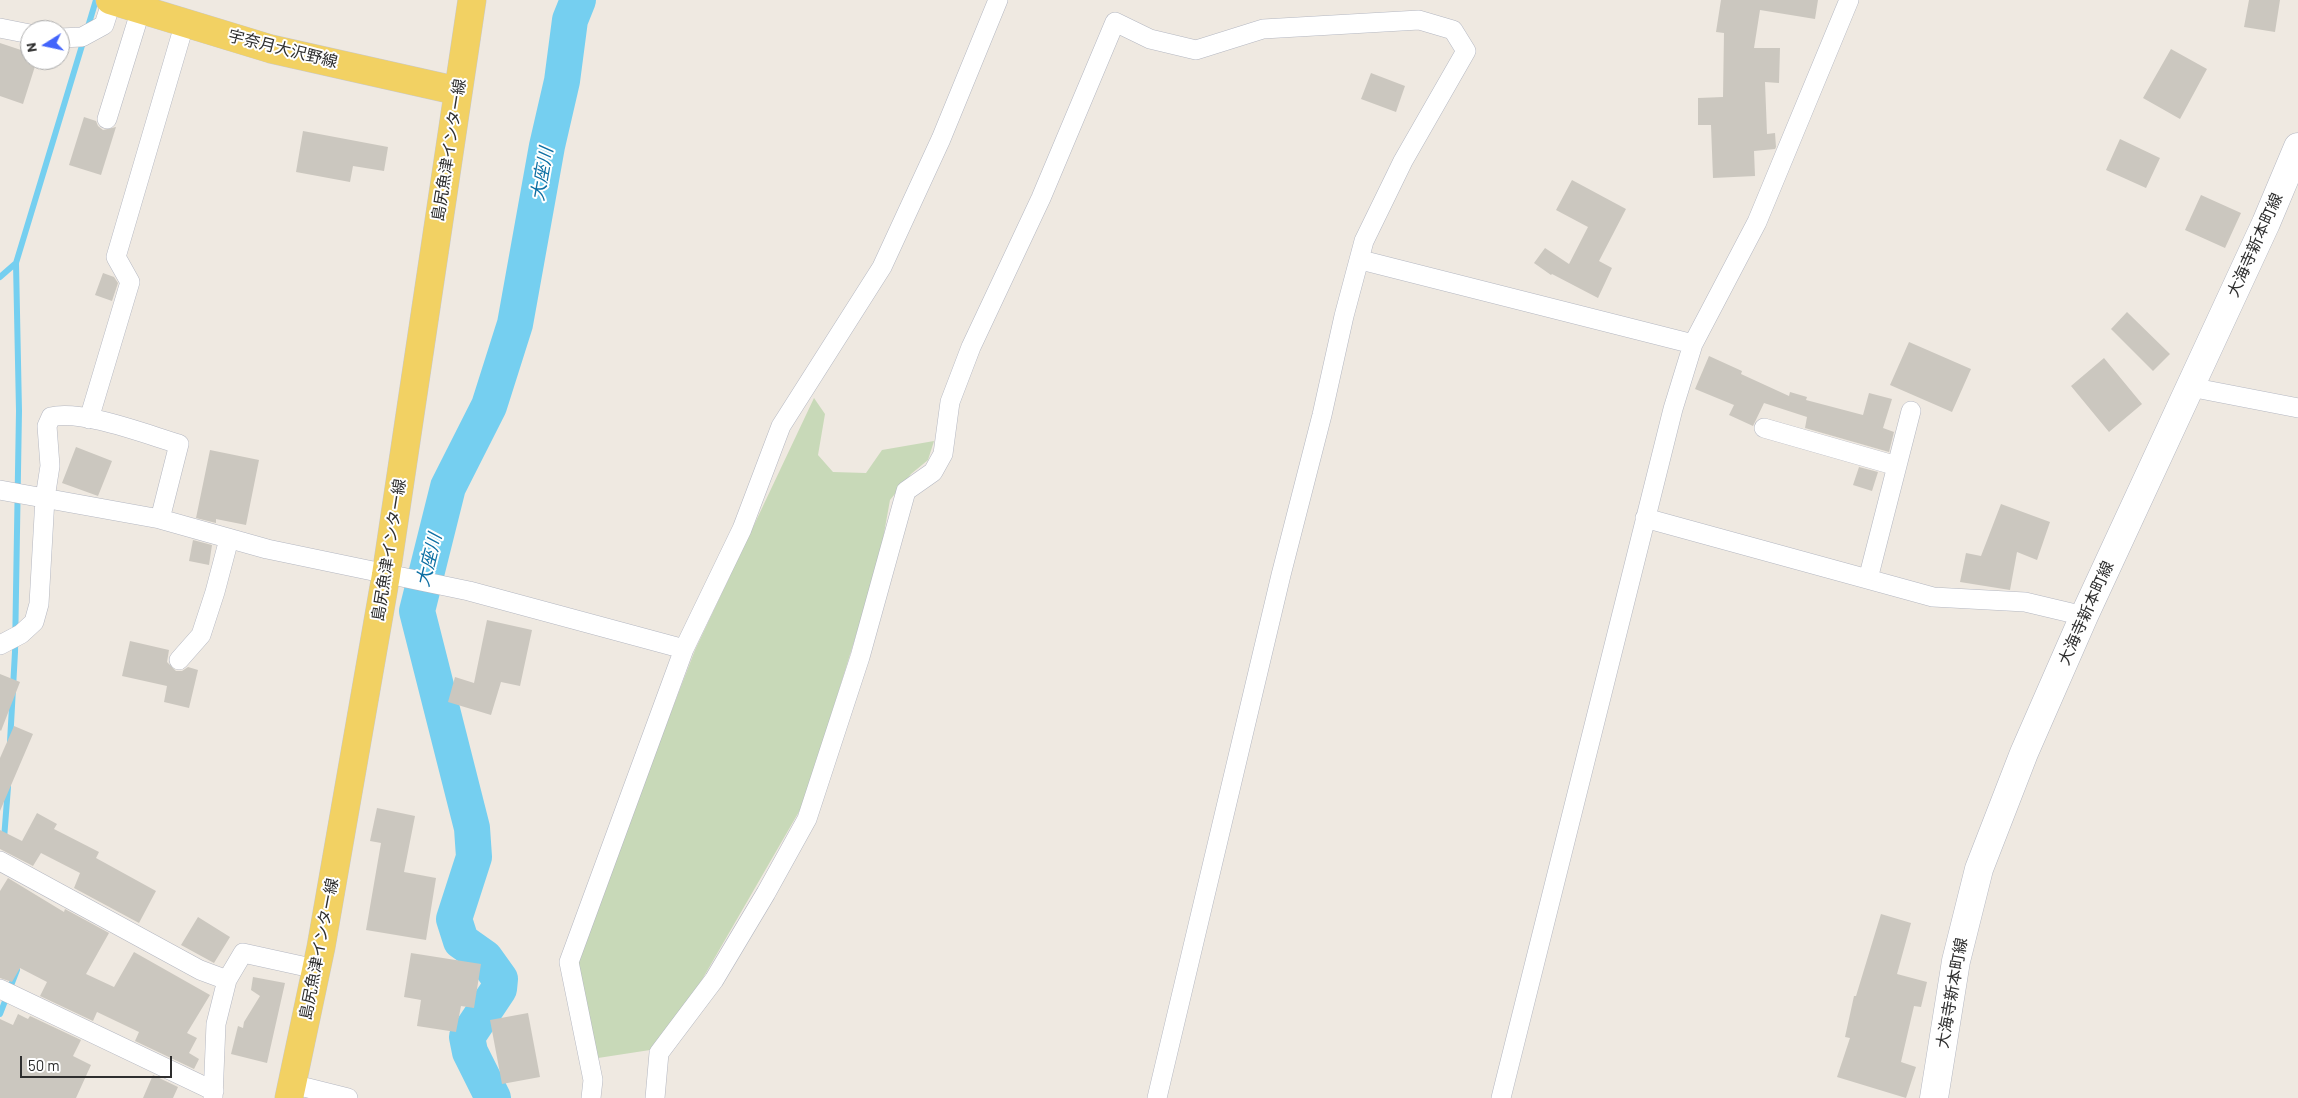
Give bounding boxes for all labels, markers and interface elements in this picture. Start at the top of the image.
north arrow [20,20,70,70]
street label: 宇奈月大沢野線 [226,26,340,72]
text: N [22,41,40,54]
street label: 島尻魚津インター線 [428,77,470,223]
water label: 大座川 [527,146,557,202]
street label: 大海寺新本町線 [2223,190,2287,300]
street label: 島尻魚津インター線 [368,477,410,623]
water label: 大座川 [412,531,446,589]
street label: 大海寺新本町線 [2054,558,2118,668]
street label: 島尻魚津インター線 [296,876,342,1022]
street label: 大海寺新本町線 [1933,936,1971,1050]
scale bar [22,1046,175,1078]
text: 50 m [28,1056,60,1074]

